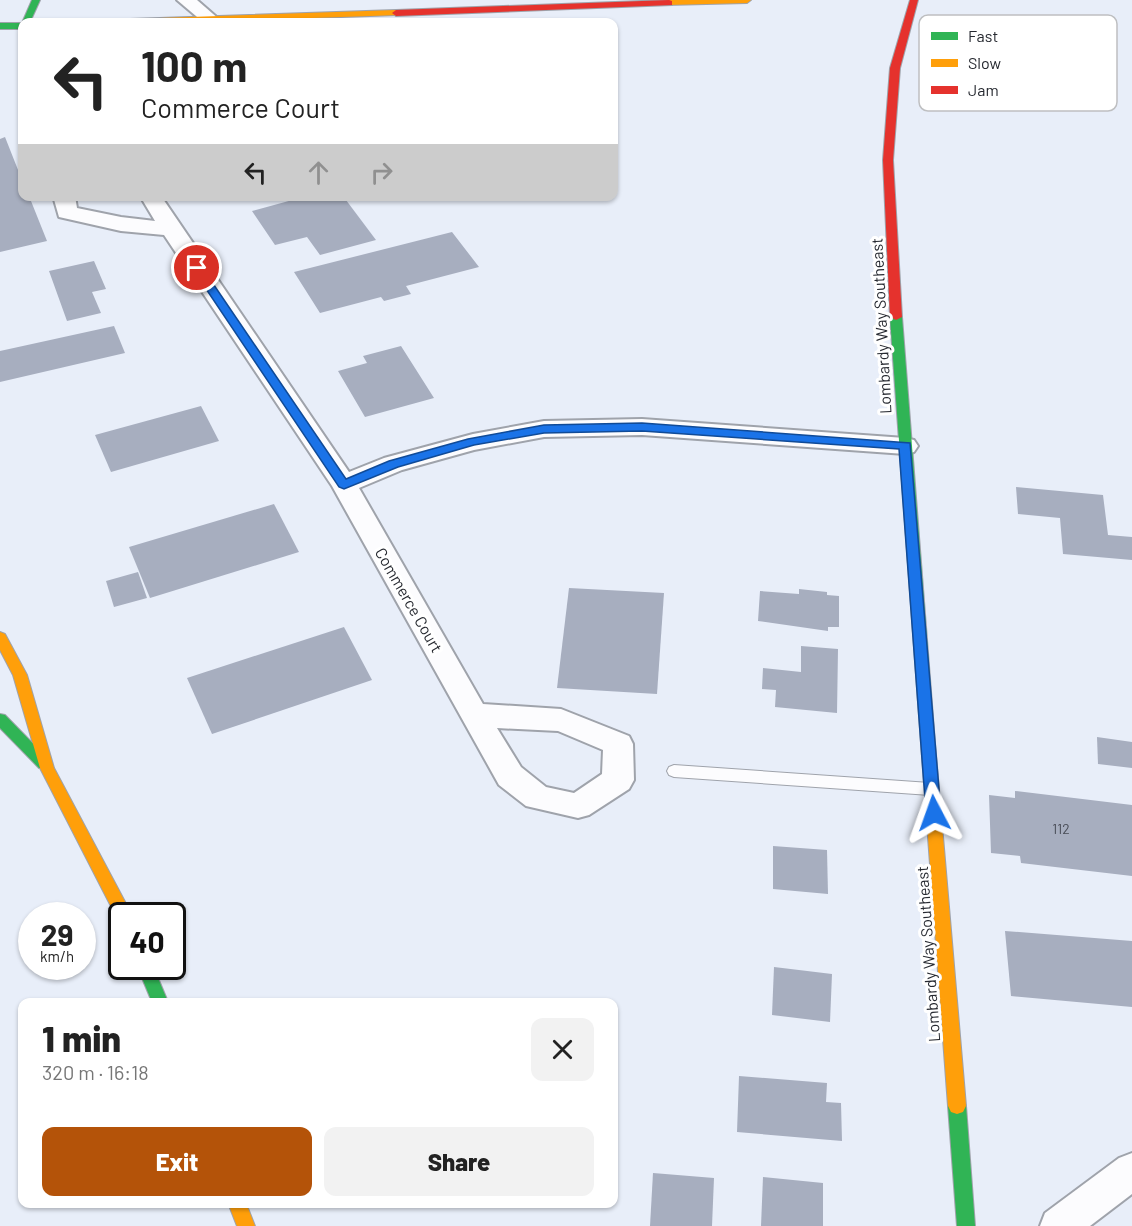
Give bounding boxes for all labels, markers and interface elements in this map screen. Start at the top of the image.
legend [919,15,1117,111]
text: Fast [968,26,998,45]
text: 100 m [141,40,247,90]
icon: left [42,42,120,120]
text: Slow [968,53,1001,72]
text: Jam [968,80,999,99]
text: Commerce Court [141,91,340,123]
icon: left [239,156,272,189]
icon: ahead [302,156,335,189]
icon: right [365,156,398,189]
street label: Lombardy Way Southeast [866,238,895,414]
pin [171,242,222,293]
icon: arrive [180,251,213,284]
street label: Commerce Court [372,544,447,656]
position arrow [902,781,966,845]
house number: 112 [1052,820,1070,837]
street label: Lombardy Way Southeast [912,866,943,1043]
speed limit sign: 40 [108,902,186,980]
text: 29 [41,916,73,952]
text: km/h [40,947,74,965]
text: 1 min [42,1016,121,1059]
button: close [531,1018,594,1081]
text: 320 m · 16:18 [42,1060,149,1084]
button: Exit [42,1127,312,1196]
button: Share [324,1127,594,1196]

